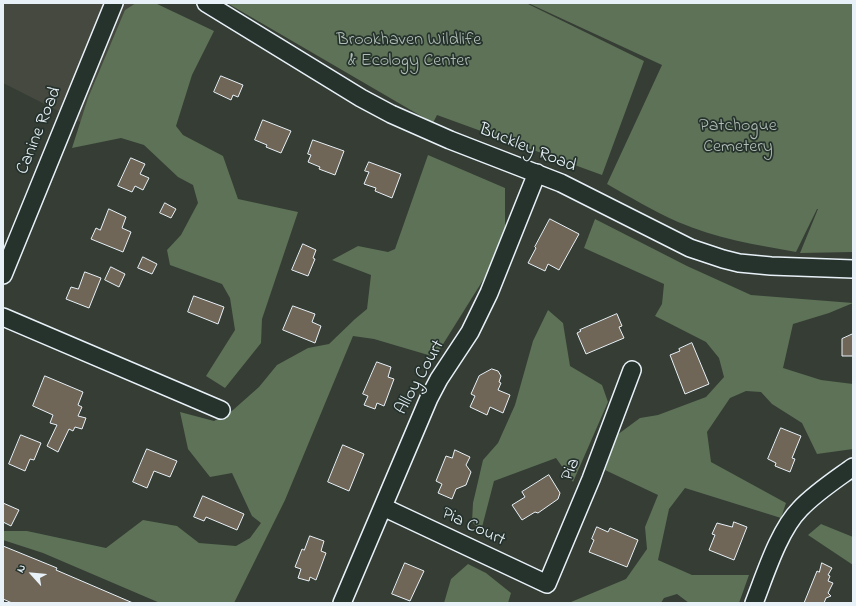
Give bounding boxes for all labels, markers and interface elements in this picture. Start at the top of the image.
park label: Brookhaven Wildlife & Ecology Center [337,30,481,72]
street label: Canine Road [13,84,67,178]
park label: Patchogue Cemetery [699,116,777,158]
street label: Buckley Road [475,120,579,178]
street label: Alloy Court [392,337,450,419]
street label: Pia [558,456,586,484]
street label: Pia Court [438,504,508,552]
north arrow [12,554,52,594]
text: N [12,562,30,575]

